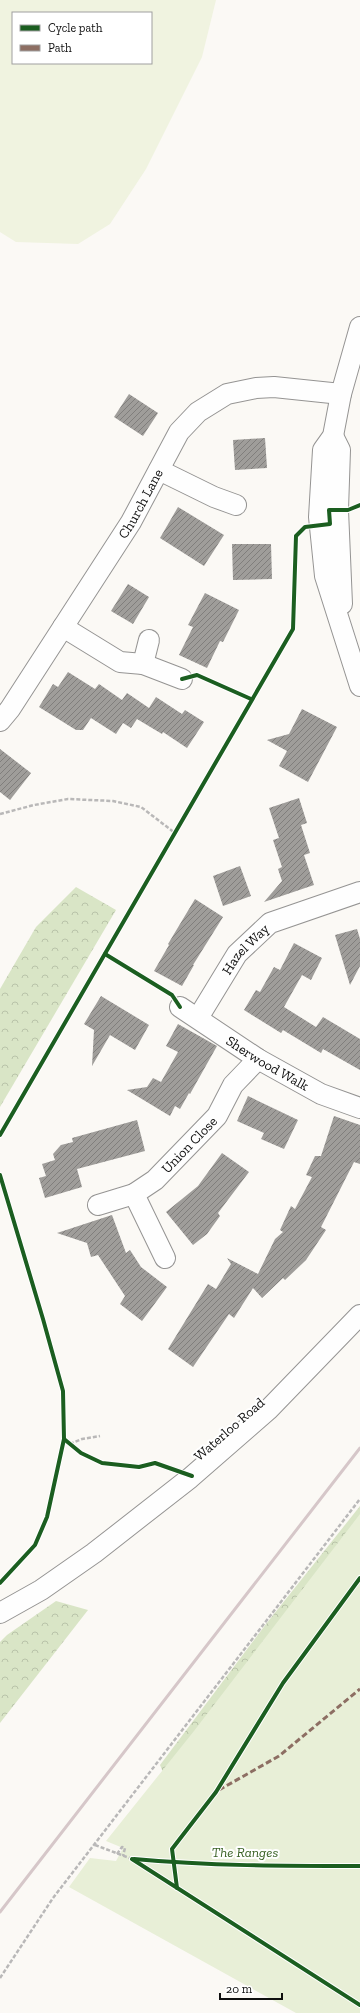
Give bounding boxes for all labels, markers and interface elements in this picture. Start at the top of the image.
legend [12,12,152,64]
text: Cycle path [48,21,103,35]
text: Path [48,41,72,55]
street label: Church Lane [115,466,167,542]
street label: Hazel Way [219,920,273,978]
street label: Sherwood Walk [223,1032,312,1095]
street label: Union Close [158,1113,221,1177]
street label: Waterloo Road [190,1394,268,1465]
park label: The Ranges [212,1844,278,1861]
scale bar [220,1975,282,2001]
text: 20 m [226,1982,253,1996]

